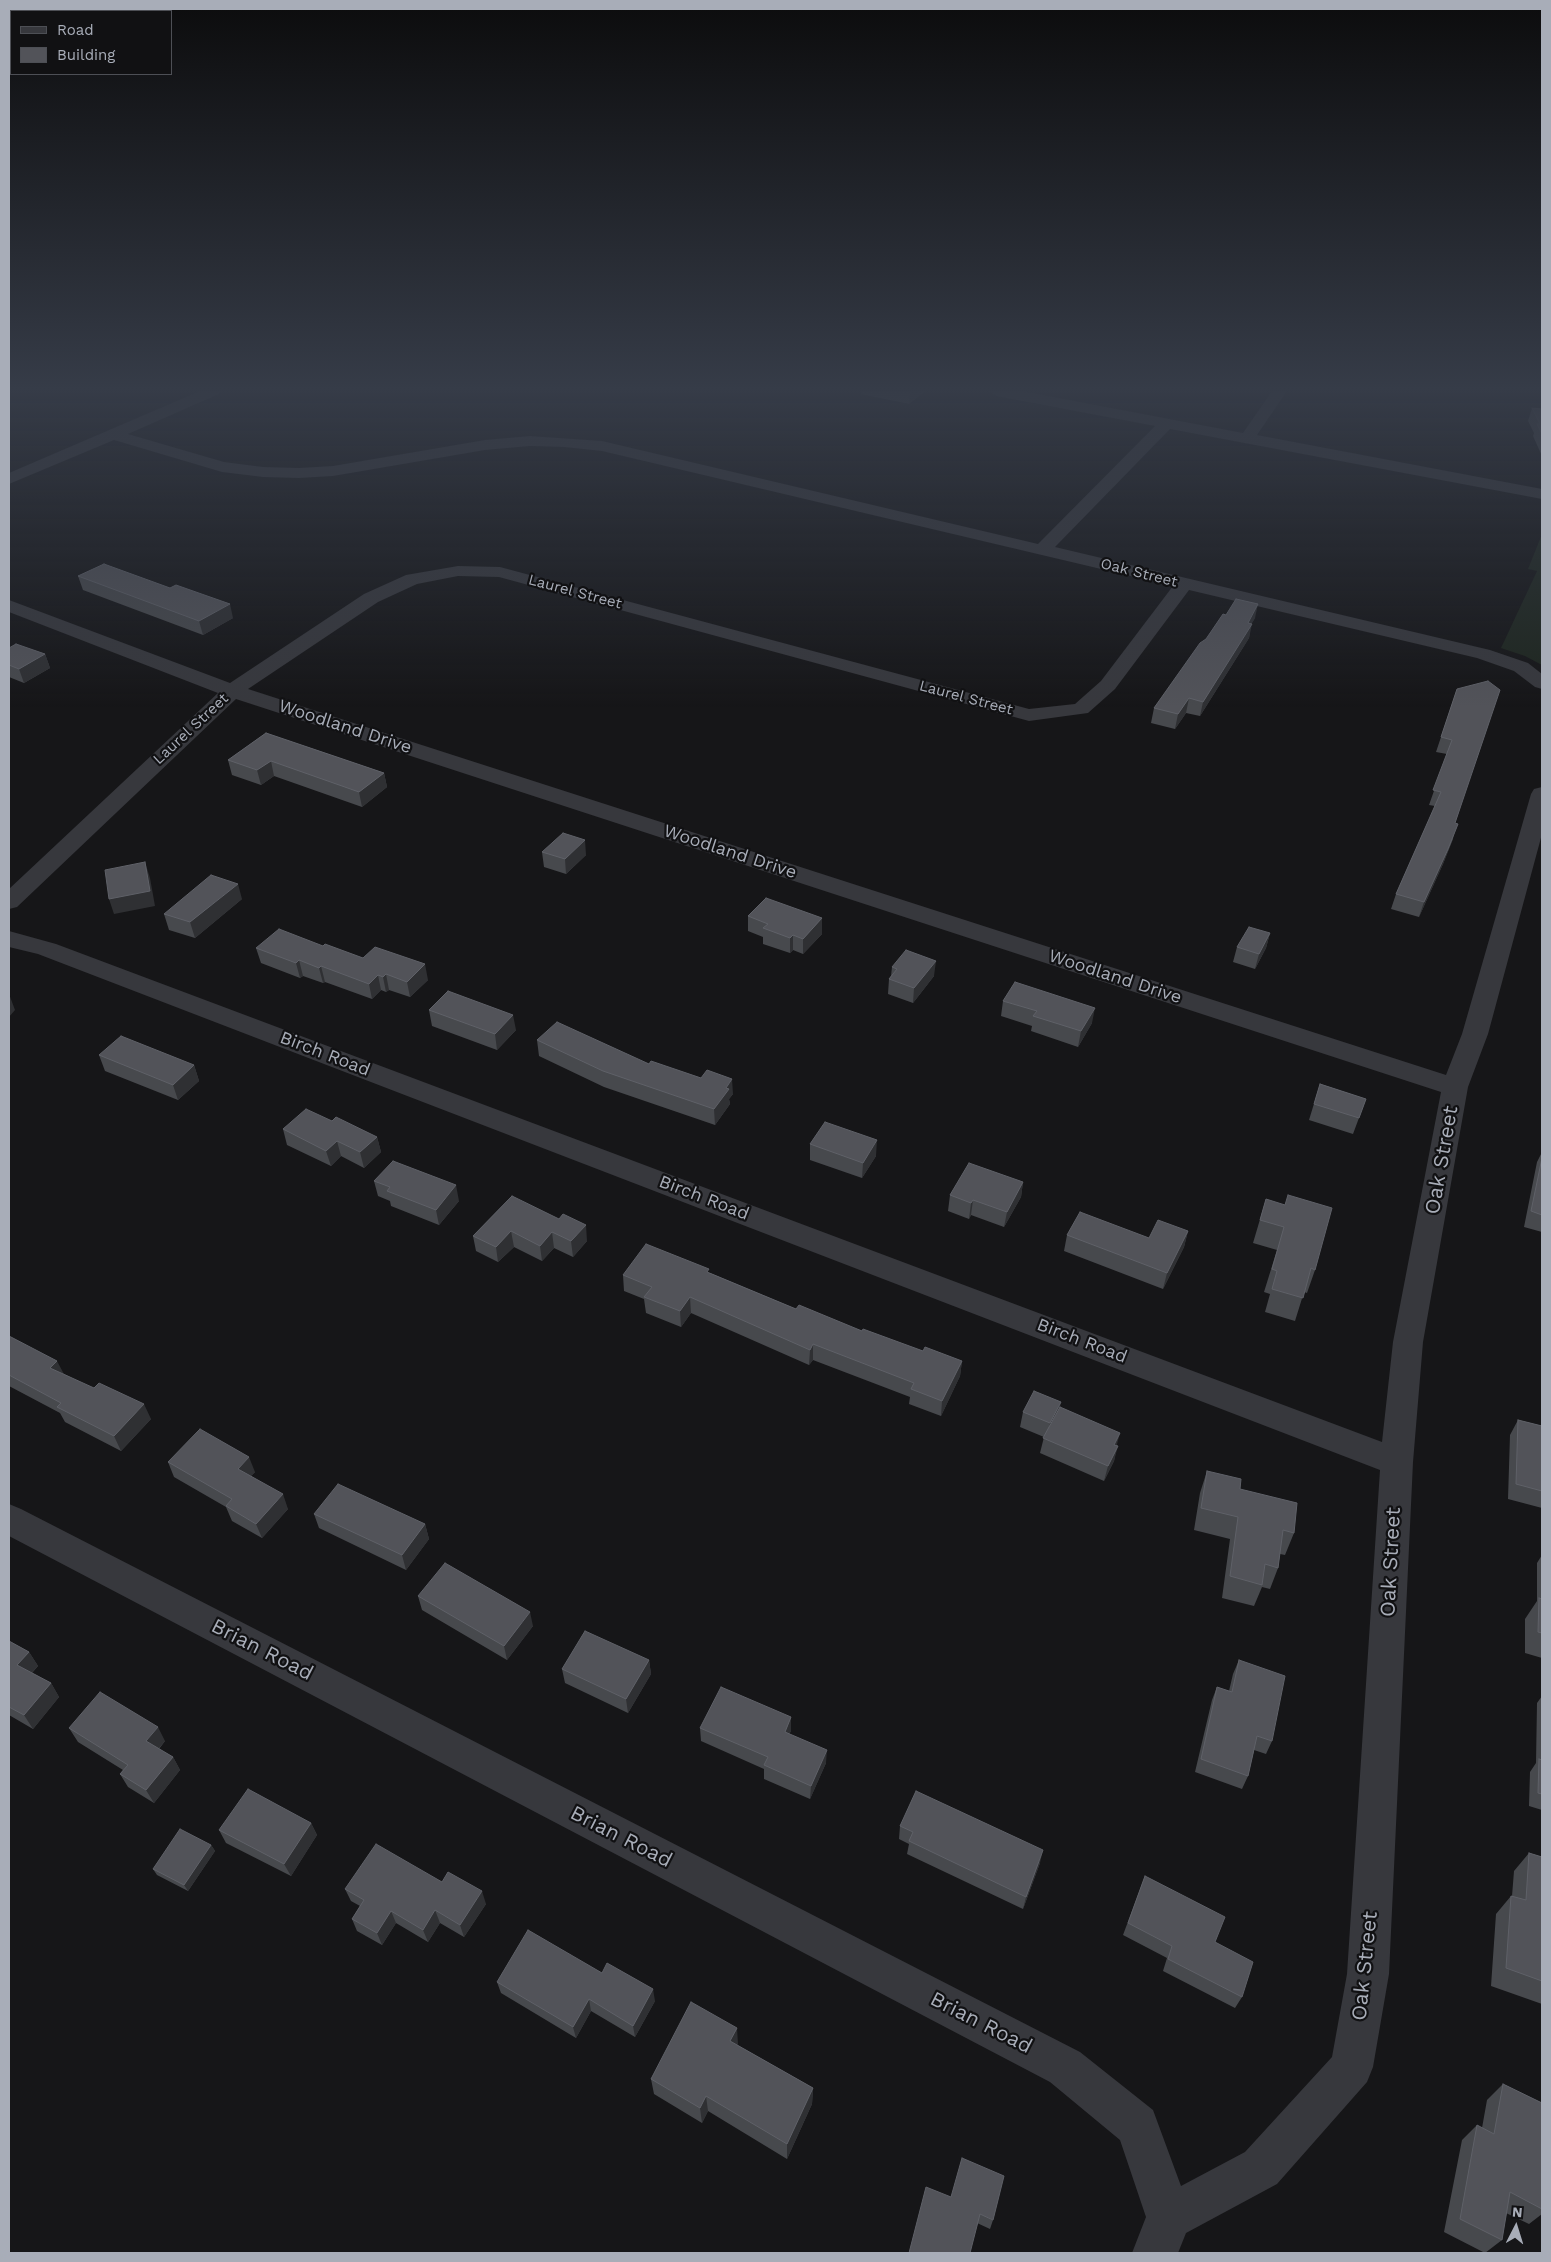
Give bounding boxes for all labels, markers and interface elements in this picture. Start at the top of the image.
legend [10,10,172,75]
text: Road [57,21,94,39]
text: Building [57,46,115,64]
street label: Oak Street [1099,555,1179,591]
street label: Laurel Street [526,571,624,613]
street label: Laurel Street [917,677,1015,719]
street label: Laurel Street [150,690,232,768]
street label: Woodland Drive [276,695,414,759]
street label: Woodland Drive [661,820,799,884]
street label: Woodland Drive [1046,945,1184,1009]
street label: Birch Road [277,1027,373,1081]
street label: Oak Street [1420,1104,1464,1216]
street label: Birch Road [656,1171,752,1225]
street label: Birch Road [1034,1314,1130,1368]
street label: Oak Street [1376,1506,1406,1618]
street label: Brian Road [207,1614,317,1686]
street label: Brian Road [566,1801,676,1873]
street label: Oak Street [1347,1910,1383,2022]
street label: Brian Road [926,1987,1036,2059]
north arrow [1491,2202,1541,2252]
text: N [1511,2204,1523,2220]

